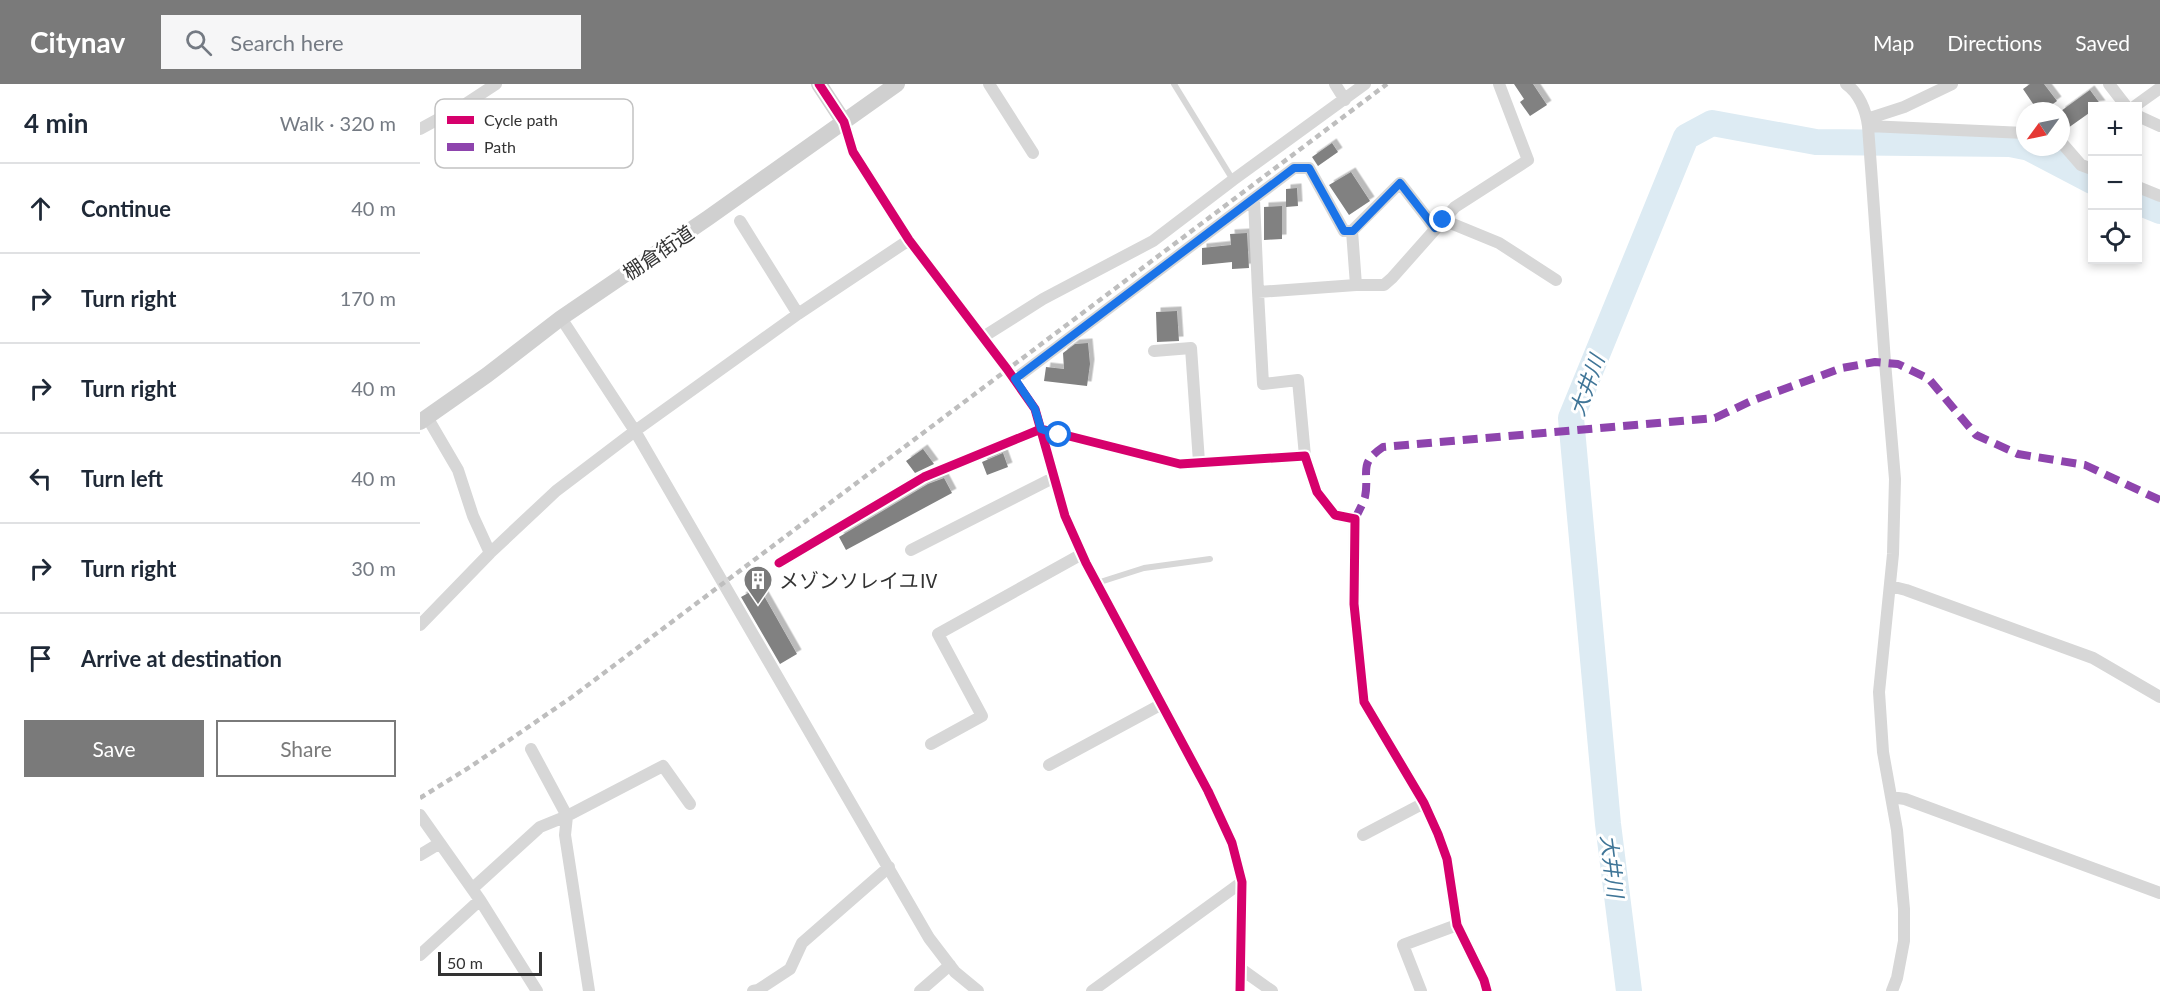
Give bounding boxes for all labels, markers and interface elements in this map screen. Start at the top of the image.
search box [161,15,581,69]
text: Citynav [30,25,125,59]
icon: search [182,26,215,59]
text: Search here [230,29,344,56]
text: Map [1873,30,1914,55]
text: Directions [1947,30,2042,55]
text: Saved [2075,30,2130,55]
legend [435,99,633,168]
north arrow [2016,102,2070,156]
map controls [2088,102,2142,264]
button: + [2088,102,2142,156]
text: 4 min [24,107,88,139]
text: Cycle path [484,110,558,129]
text: Walk · 320 m [280,111,396,135]
text: Path [484,137,516,156]
button: − [2088,156,2142,210]
icon: ahead [24,192,57,225]
text: Continue [81,195,171,222]
text: 40 m [351,196,396,220]
route end [1429,206,1455,232]
button: locate [2088,210,2142,264]
street label: 棚倉街道 [618,220,698,284]
icon: right [24,282,57,315]
text: Turn right [81,285,176,312]
text: 170 m [340,286,396,310]
water label: 大井川 [1563,349,1609,419]
icon: right [24,372,57,405]
text: Turn right [81,375,176,402]
text: 40 m [351,376,396,400]
route start [1045,421,1071,447]
icon: left [24,462,57,495]
text: Turn left [81,465,163,492]
text: 40 m [351,466,396,490]
icon: right [24,552,57,585]
text: Turn right [81,555,176,582]
text: 30 m [351,556,396,580]
building icon: メゾンソレイユⅣ [742,564,774,606]
place label: メゾンソレイユⅣ [779,568,939,592]
icon: arrive [24,642,57,675]
text: Arrive at destination [81,645,282,672]
button: Save [24,720,204,777]
button: Share [216,720,396,777]
water label: 大井川 [1597,833,1629,901]
scale bar [438,949,542,976]
text: 50 m [447,953,483,972]

